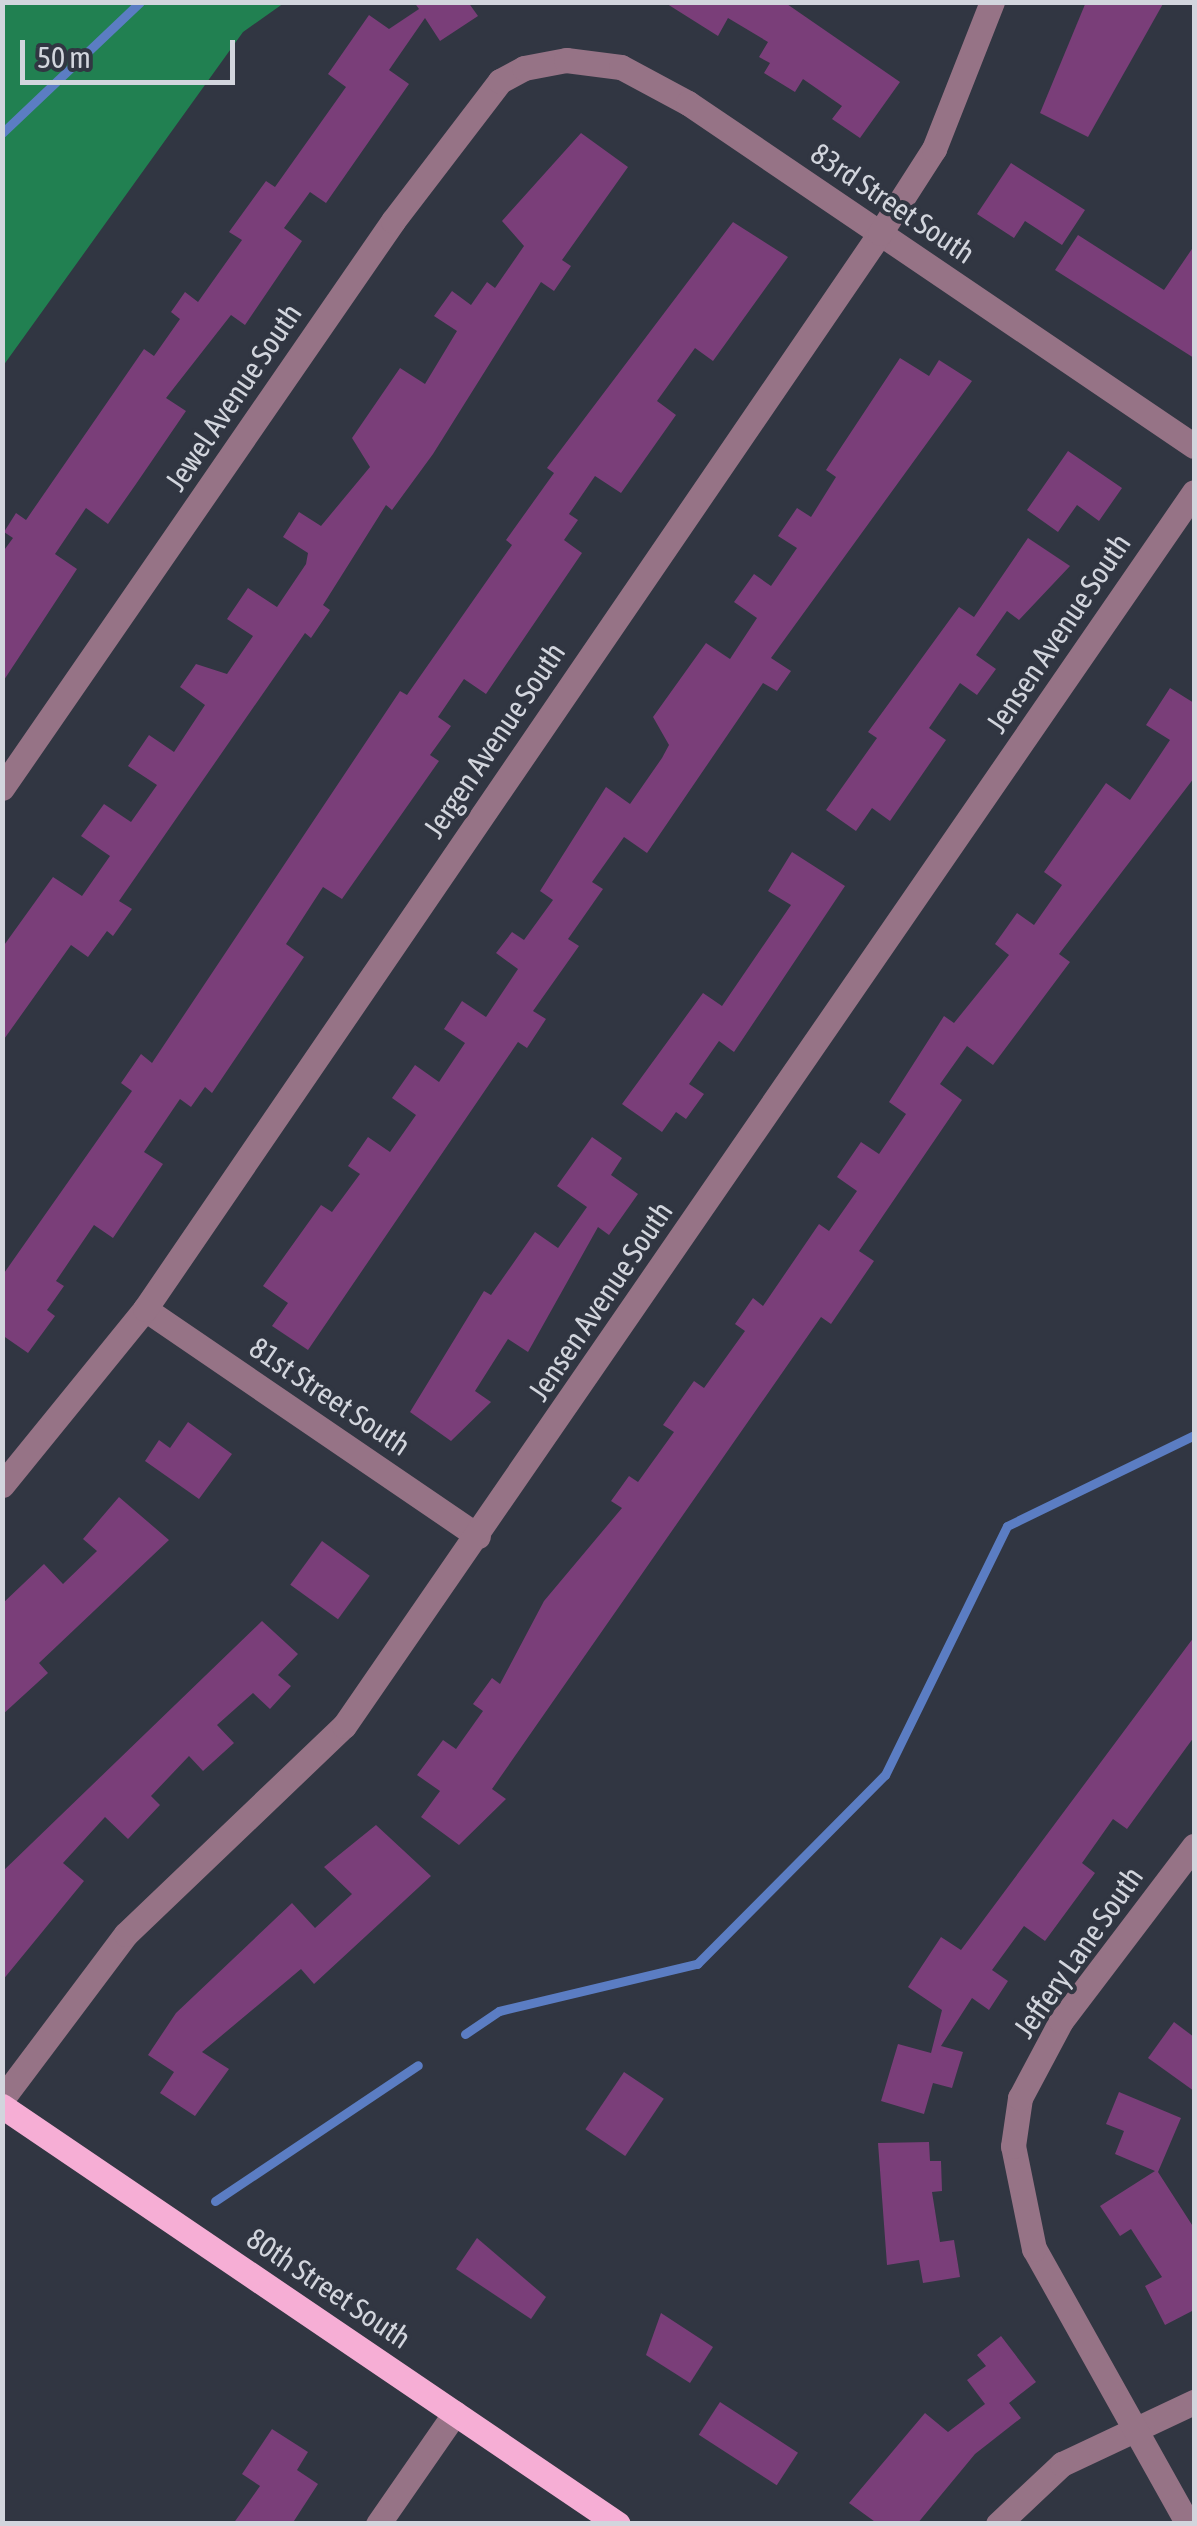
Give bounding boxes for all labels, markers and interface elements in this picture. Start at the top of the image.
scale bar [25,20,240,82]
text: 50 m [37,40,91,74]
street label: 83rd Street South [804,135,982,271]
street label: Jewel Avenue South [157,297,309,497]
street label: Jensen Avenue South [978,527,1138,739]
street label: Jergen Avenue South [416,636,572,844]
street label: Jensen Avenue South [520,1195,680,1407]
street label: 81st Street South [243,1329,417,1463]
street label: Jeffery Lane South [1006,1859,1150,2045]
street label: 80th Street South [240,2220,418,2356]

